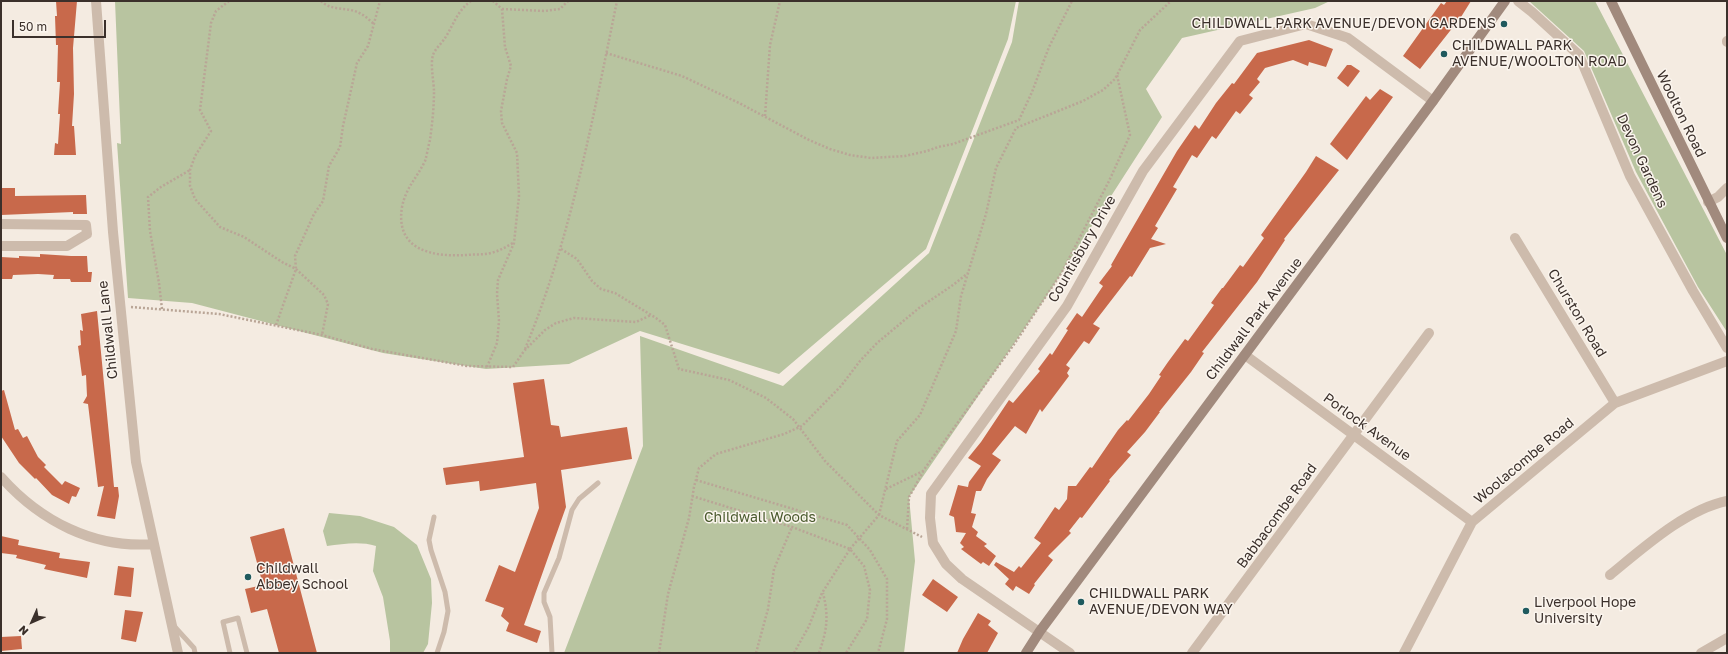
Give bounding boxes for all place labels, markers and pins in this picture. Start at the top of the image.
place label: CHILDWALL PARK AVENUE/DEVON GARDENS [1192,16,1496,32]
marker: CHILDWALL PARK AVENUE/DEVON GARDENS [1499,19,1509,29]
place label: CHILDWALL PARK AVENUE/WOOLTON ROAD [1452,38,1627,70]
marker: CHILDWALL PARK AVENUE/WOOLTON ROAD [1439,49,1449,59]
place label: Childwall Abbey School [256,561,348,594]
marker: Childwall Abbey School [243,572,253,582]
place label: CHILDWALL PARK AVENUE/DEVON WAY [1089,586,1233,618]
place label: Liverpool Hope University [1534,595,1636,628]
marker: CHILDWALL PARK AVENUE/DEVON WAY [1076,597,1086,607]
marker: Liverpool Hope University [1521,606,1531,616]

